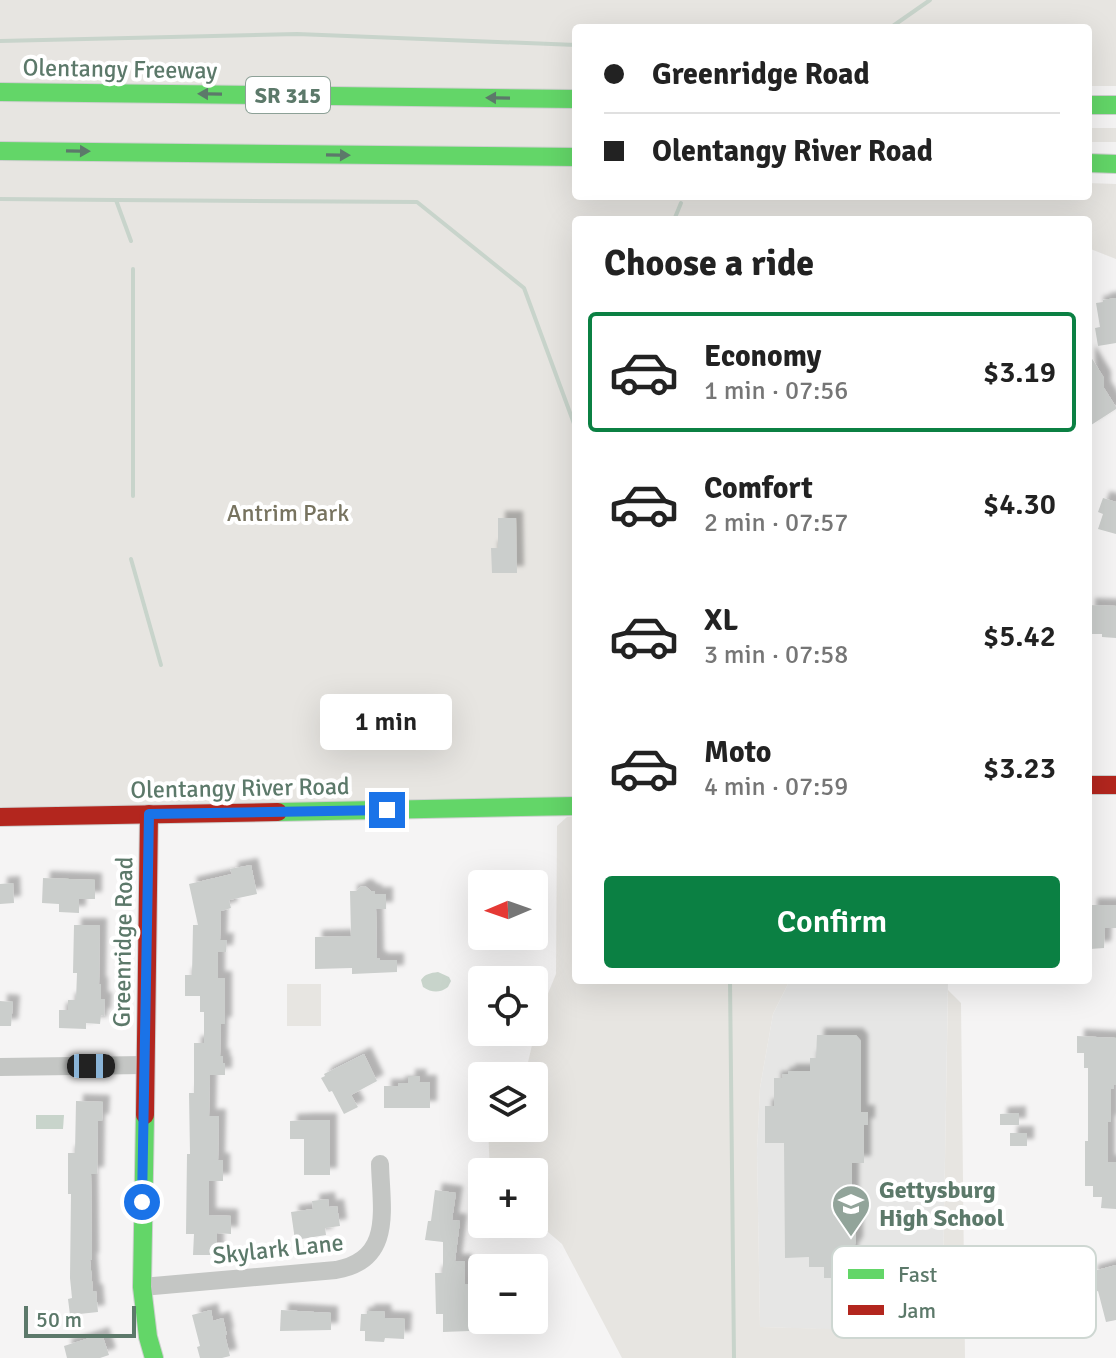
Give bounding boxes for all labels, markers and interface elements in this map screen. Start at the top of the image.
street label: Olentangy Freeway [22,52,218,86]
text: Greenridge Road [652,56,870,93]
road number: SR 315 [246,77,330,113]
one-way arrow [197,88,222,101]
one-way arrow [485,92,510,104]
text: Olentangy River Road [652,133,933,170]
one-way arrow [66,145,91,158]
one-way arrow [326,148,351,161]
text: Choose a ride [604,241,814,286]
icon: car [608,336,680,408]
text: Economy [704,338,821,375]
text: $3.19 [983,354,1056,391]
text: 1 min · 07:56 [704,375,848,407]
icon: car [608,468,680,540]
text: Comfort [704,470,813,507]
text: $4.30 [983,486,1056,523]
park label: Antrim Park [227,498,349,528]
text: 2 min · 07:57 [704,507,848,539]
icon: car [608,600,680,672]
text: XL [704,602,738,639]
text: $5.42 [983,618,1056,655]
text: 3 min · 07:58 [704,639,848,671]
callout: 1 min [321,694,453,750]
text: 1 min [355,706,417,738]
icon: car [608,732,680,804]
text: Moto [704,734,771,771]
text: $3.23 [983,750,1056,787]
street label: Olentangy River Road [130,771,350,805]
text: 4 min · 07:59 [704,771,848,803]
route end [369,792,405,828]
street label: Greenridge Road [107,856,139,1028]
north arrow [468,870,548,950]
map controls [468,870,548,1334]
button: Confirm [604,876,1060,968]
button: locate [468,966,548,1046]
car [67,1054,115,1078]
button: layers [468,1062,548,1142]
button: + [468,1158,548,1238]
place label: Gettysburg High School [879,1175,1005,1233]
school or university icon: Gettysburg High School [830,1183,872,1238]
route start [124,1184,160,1220]
street label: Skylark Lane [211,1227,345,1271]
legend [832,1246,1096,1338]
button: − [468,1254,548,1334]
text: Fast [898,1261,938,1288]
text: Jam [898,1297,936,1324]
scale bar [24,1302,136,1338]
text: 50 m [36,1306,82,1333]

